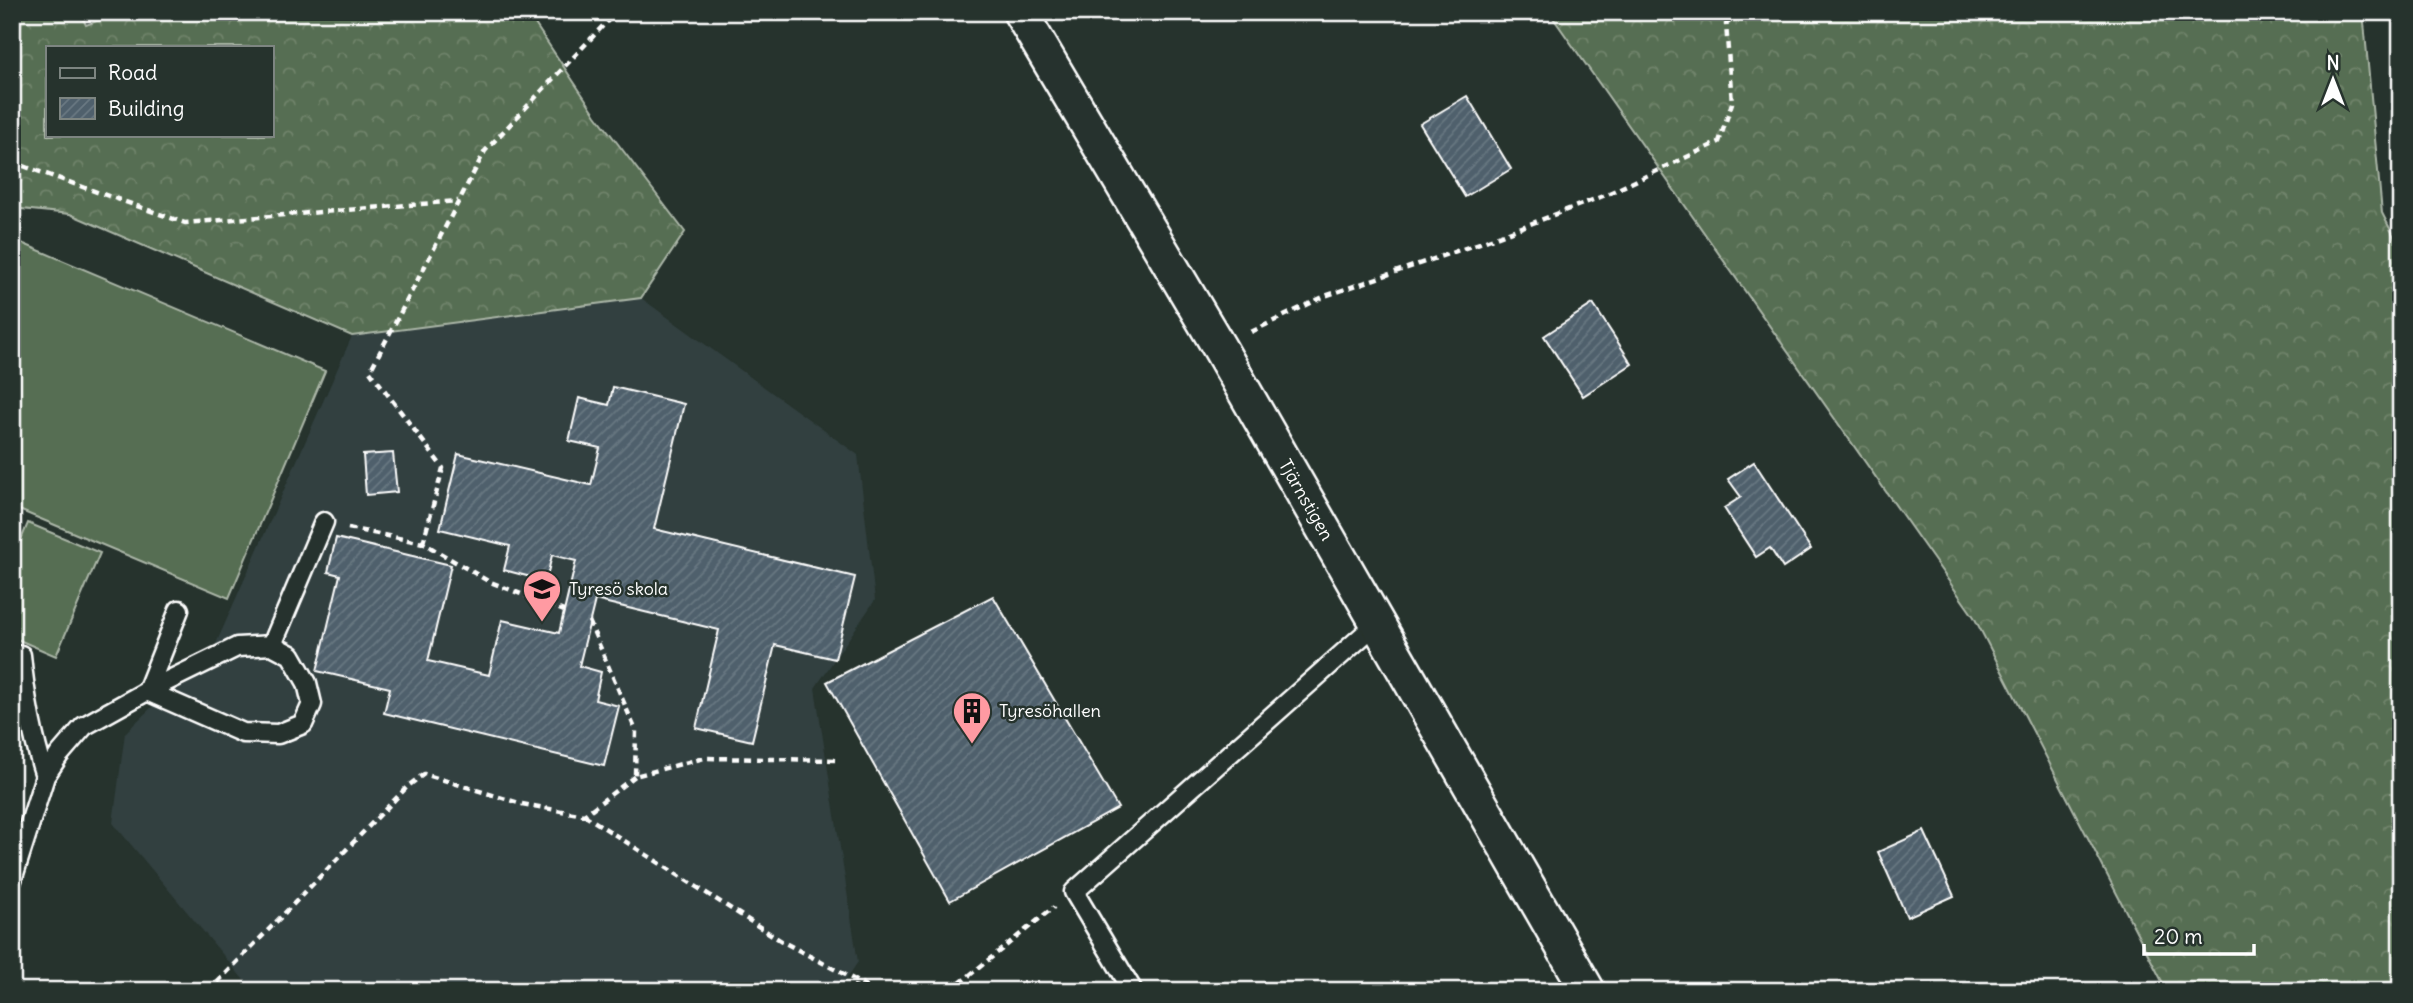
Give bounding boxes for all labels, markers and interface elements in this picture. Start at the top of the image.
legend [46,46,273,136]
north arrow [2298,46,2368,116]
text: N [2326,51,2340,75]
text: Road [108,59,157,86]
text: Building [108,95,184,122]
street label: Tjärnstigen [1274,455,1339,544]
school or university icon: Tyresö skola [521,568,563,623]
place label: Tyresö skola [569,577,668,600]
building icon: Tyresöhallen [951,690,993,745]
place label: Tyresöhallen [999,699,1101,722]
scale bar [2144,912,2254,956]
text: 20 m [2154,923,2203,950]

